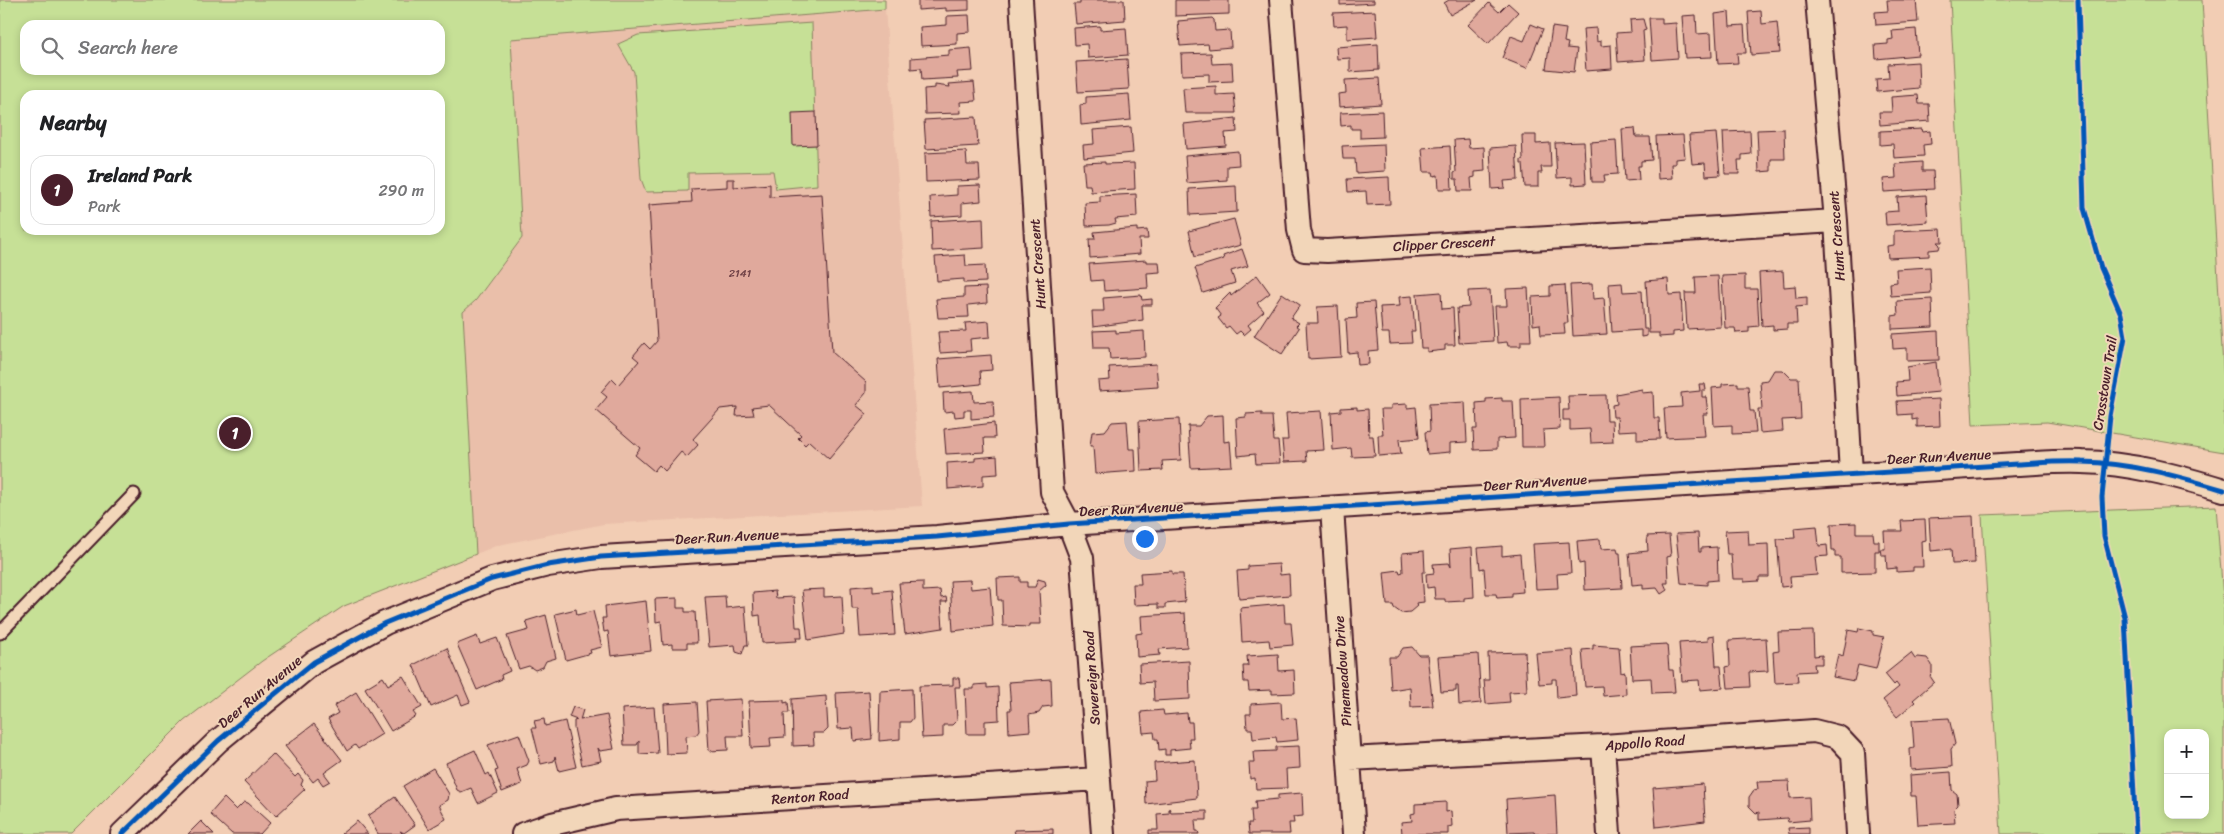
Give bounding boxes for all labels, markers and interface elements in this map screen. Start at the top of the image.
search box [20,20,445,75]
text: Search here [78,31,178,64]
icon: search [38,34,66,62]
text: Nearby [40,104,106,142]
text: Ireland Park [88,159,192,192]
text: 1 [54,176,60,205]
text: 290 m [378,176,424,205]
street label: Hunt Crescent [1821,190,1853,282]
text: Park [88,192,121,221]
street label: Hunt Crescent [1022,218,1054,310]
street label: Clipper Crescent [1392,229,1497,259]
house number: 2141 [729,264,752,283]
street label: Crosstown Trail [2085,333,2125,432]
pin: 1 [219,414,251,452]
street label: Deer Run Avenue [1886,442,1992,472]
street label: Deer Run Avenue [1482,467,1588,499]
street label: Deer Run Avenue [1078,494,1184,524]
street label: Deer Run Avenue [674,522,780,552]
your location [1132,526,1158,552]
street label: Pinemeadow Drive [1327,615,1359,727]
street label: Sovereign Road [1076,629,1108,726]
street label: Deer Run Avenue [212,649,308,735]
street label: Appollo Road [1603,728,1687,758]
map controls [2164,729,2209,819]
button: + [2164,729,2209,774]
button: − [2164,774,2209,819]
street label: Renton Road [770,782,851,812]

